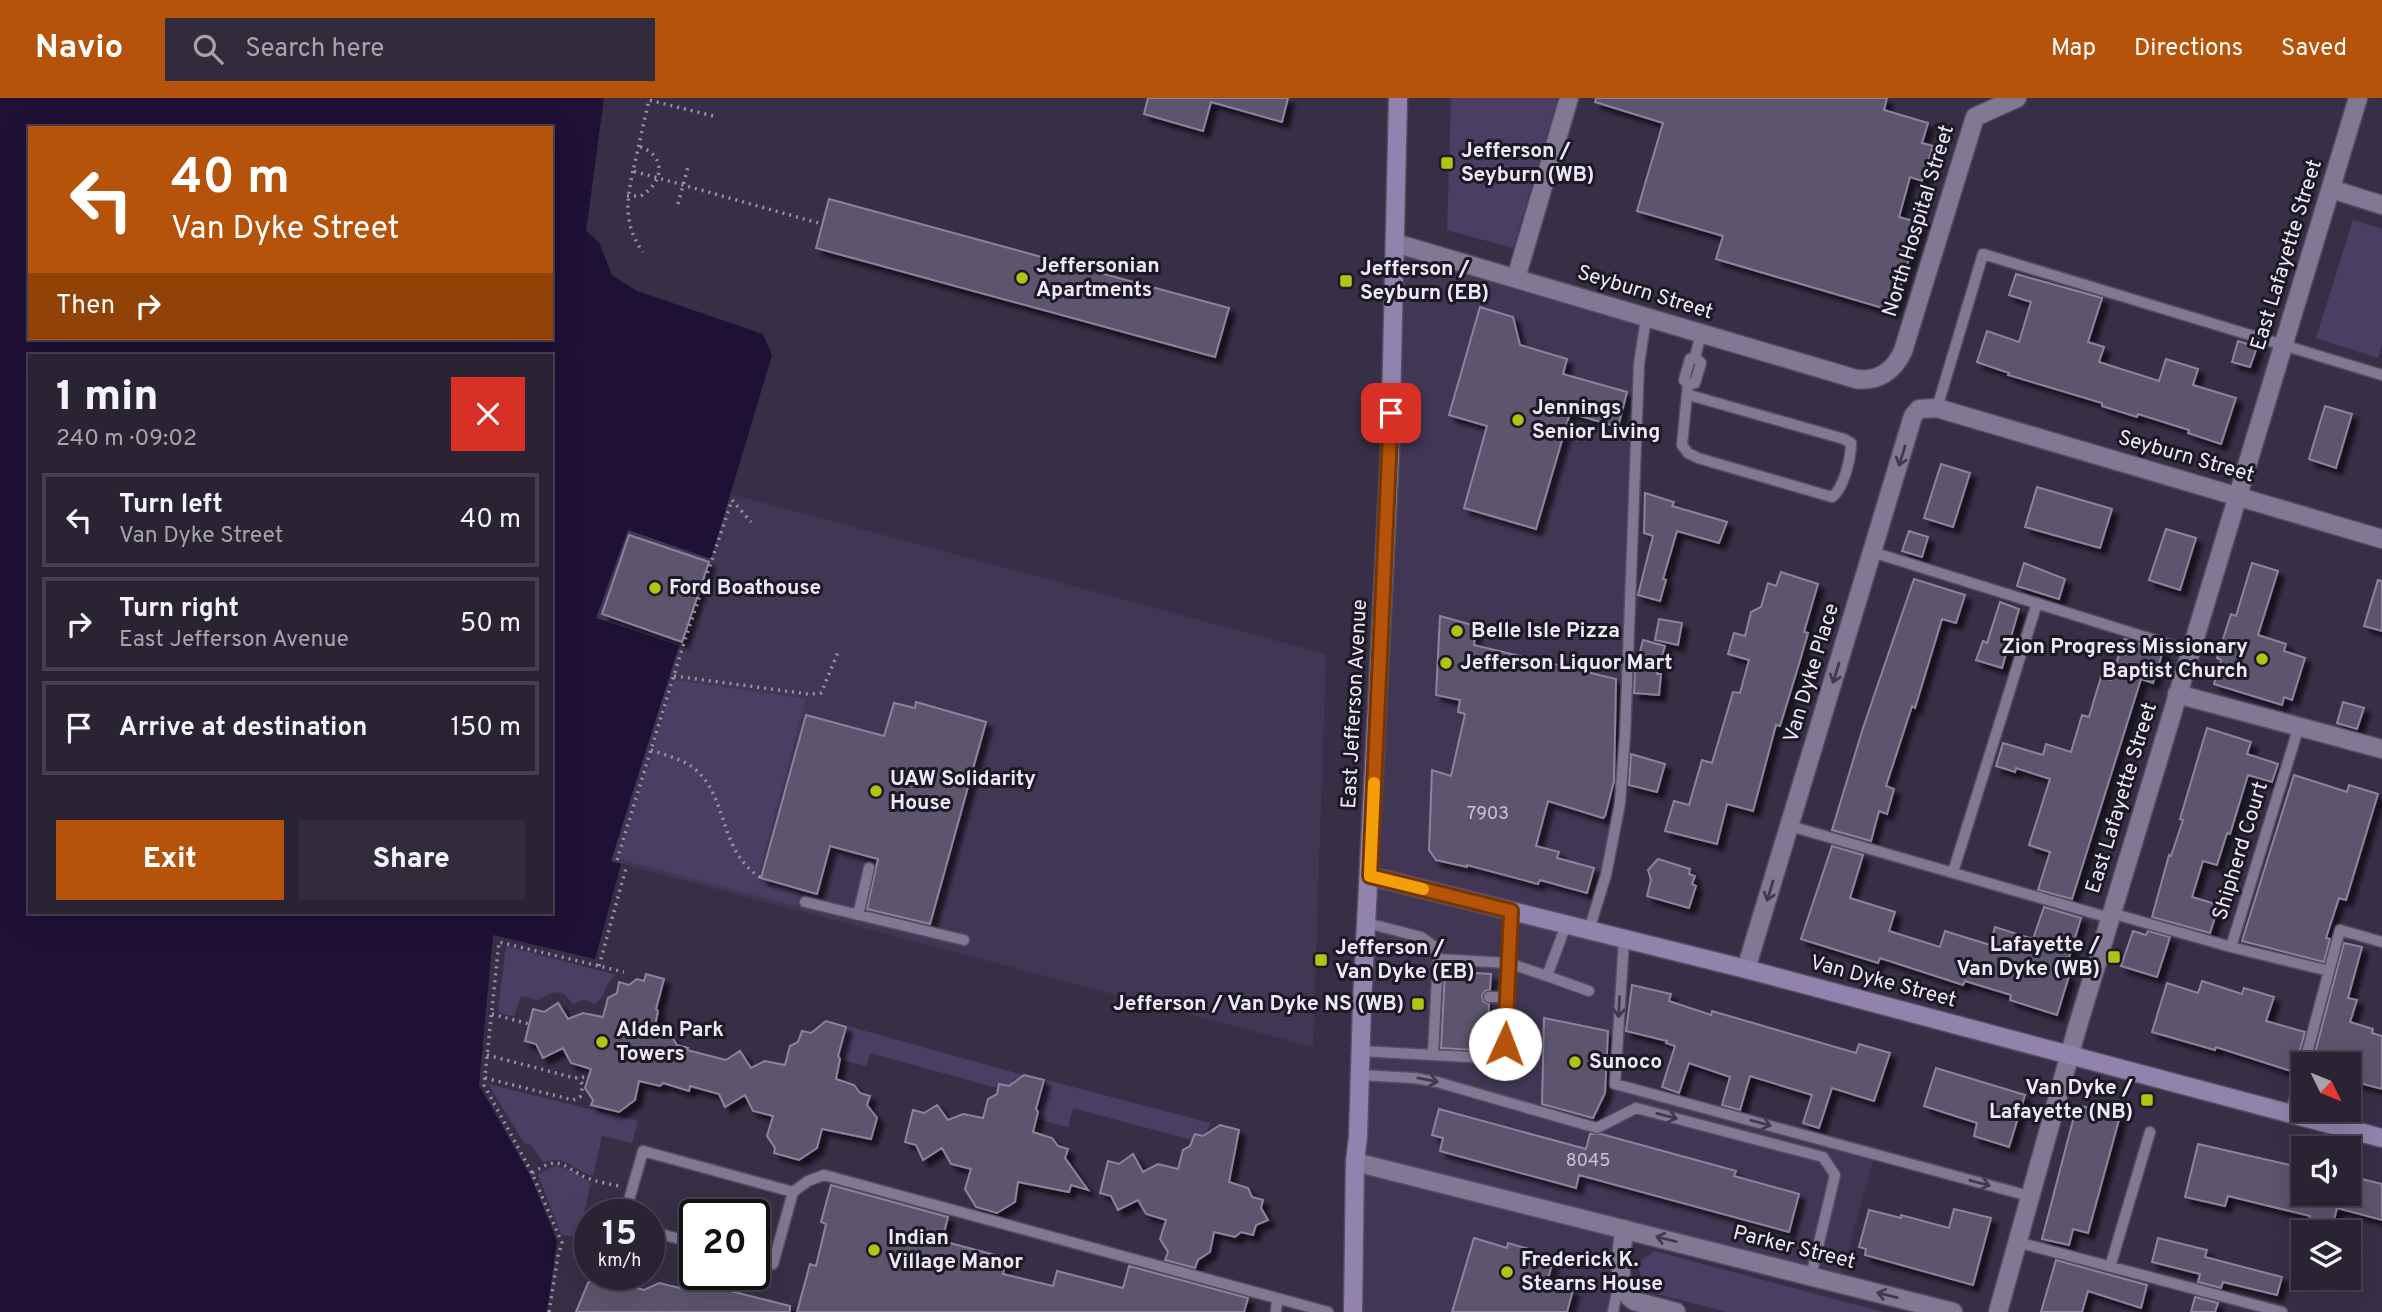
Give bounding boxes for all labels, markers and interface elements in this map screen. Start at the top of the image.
search box [165,18,655,81]
text: Navio [35,28,123,70]
icon: search [189,30,227,68]
text: Search here [245,33,384,66]
text: Map [2051,34,2096,64]
text: Directions [2134,34,2243,64]
text: Saved [2281,34,2347,64]
street label: North Hospital Street [1877,122,1961,320]
place label: Jefferson / Seyburn (WB) [1461,138,1594,189]
text: 40 m [171,149,290,211]
icon: left [56,154,147,245]
marker: Jefferson / Seyburn (WB) [1439,155,1455,171]
street label: East Lafayette Street [2245,156,2329,354]
text: Van Dyke Street [171,210,400,250]
place label: Jeffersonian Apartments [1036,253,1160,304]
place label: Jefferson / Seyburn (EB) [1360,256,1489,307]
street label: Seyburn Street [1574,260,1716,326]
marker: Jeffersonian Apartments [1014,270,1030,286]
marker: Jefferson / Seyburn (EB) [1338,273,1354,289]
icon: right [129,287,167,325]
text: Then [56,290,115,323]
text: 1 min [56,372,159,425]
button: close [451,377,525,451]
pin [1361,383,1421,443]
icon: arrive [1372,394,1410,432]
place label: Jennings Senior Living [1532,395,1660,446]
marker: Jennings Senior Living [1510,412,1526,428]
text: 240 m · 09:02 [56,425,197,454]
street label: Seyburn Street [2115,425,2257,489]
one-way arrow [1895,444,1907,466]
text: Turn left [119,489,223,522]
icon: left [60,501,98,539]
text: 40 m [460,504,521,537]
text: Van Dyke Street [119,522,283,551]
place label: Ford Boathouse [669,575,821,602]
marker: Ford Boathouse [647,580,663,596]
text: Turn right [119,593,239,626]
street label: East Jefferson Avenue [1336,599,1374,809]
street label: Van Dyke Place [1778,600,1846,746]
icon: right [60,605,98,643]
text: 50 m [460,608,521,641]
place label: Belle Isle Pizza [1471,618,1620,645]
marker: Belle Isle Pizza [1449,623,1465,639]
text: East Jefferson Avenue [119,626,349,655]
place label: Zion Progress Missionary Baptist Church [2001,634,2248,685]
place label: Jefferson Liquor Mart [1460,650,1673,677]
marker: Zion Progress Missionary Baptist Church [2254,651,2270,667]
marker: Jefferson Liquor Mart [1438,655,1454,671]
one-way arrow [1828,662,1841,684]
street label: East Lafayette Street [2080,699,2164,897]
icon: arrive [60,709,98,747]
text: Arrive at destination [119,712,367,745]
text: 150 m [450,712,521,745]
place label: UAW Solidarity House [890,766,1036,817]
street label: Shipherd Court [2207,778,2275,924]
marker: UAW Solidarity House [868,783,884,799]
house number: 7903 [1467,803,1509,826]
button: Exit [56,820,284,900]
button: Share [298,820,525,900]
one-way arrow [1763,880,1776,902]
place label: Lafayette / Van Dyke (WB) [1956,932,2100,983]
place label: Jefferson / Van Dyke (EB) [1335,935,1475,986]
marker: Lafayette / Van Dyke (WB) [2106,949,2122,965]
street label: Van Dyke Street [1807,950,1959,1014]
marker: Jefferson / Van Dyke (EB) [1313,952,1329,968]
place label: Jefferson / Van Dyke NS (WB) [1113,991,1404,1018]
one-way arrow [1613,995,1626,1018]
marker: Jefferson / Van Dyke NS (WB) [1410,996,1426,1012]
position arrow [1468,1007,1542,1081]
place label: Alden Park Towers [616,1017,724,1068]
marker: Alden Park Towers [594,1034,610,1050]
place label: Sunoco [1589,1049,1662,1076]
north arrow [2291,1052,2361,1122]
map controls [2291,1052,2361,1290]
marker: Sunoco [1567,1054,1583,1070]
one-way arrow [1416,1074,1439,1088]
place label: Van Dyke / Lafayette (NB) [1989,1075,2133,1126]
marker: Van Dyke / Lafayette (NB) [2139,1092,2155,1108]
one-way arrow [1656,1110,1678,1123]
one-way arrow [1750,1118,1772,1131]
button: sound [2291,1136,2361,1206]
house number: 8045 [1566,1150,1610,1173]
one-way arrow [1968,1177,1991,1190]
speed limit sign: 20 [679,1199,770,1290]
text: 15 [602,1213,637,1257]
street label: Parker Street [1730,1220,1858,1276]
button: layers [2291,1220,2361,1290]
place label: Indian Village Manor [888,1225,1023,1276]
one-way arrow [1655,1232,1678,1245]
marker: Indian Village Manor [866,1242,882,1258]
place label: Frederick K. Stearns House [1521,1247,1663,1298]
text: km/h [598,1250,641,1273]
marker: Frederick K. Stearns House [1499,1264,1515,1280]
one-way arrow [1876,1288,1899,1301]

